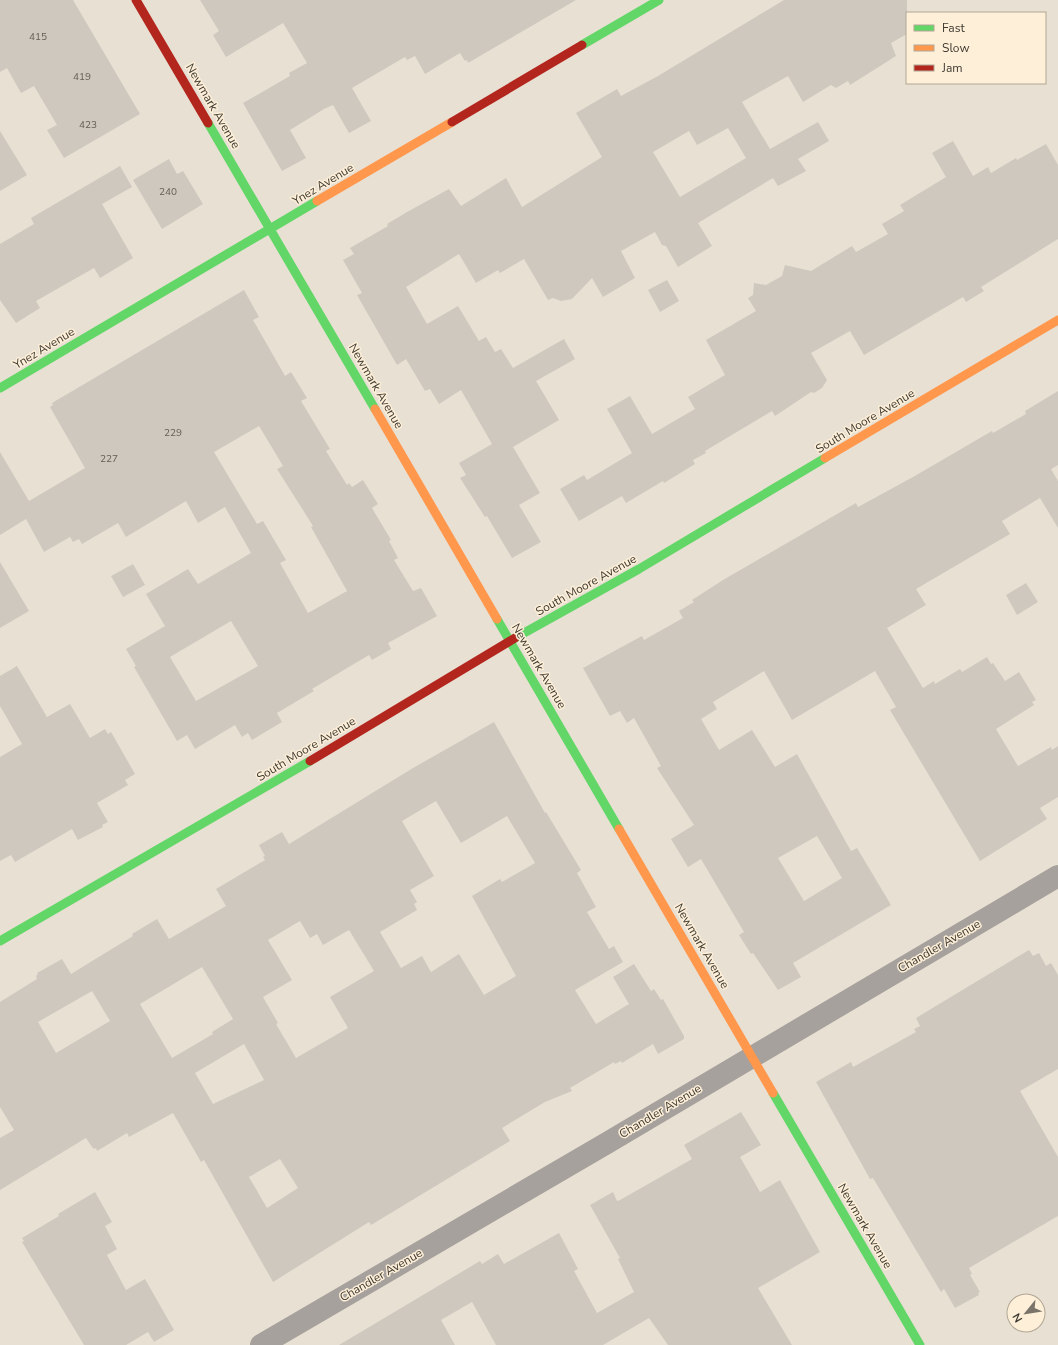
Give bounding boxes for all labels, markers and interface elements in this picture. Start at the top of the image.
legend [906,12,1046,84]
text: Fast [942,20,965,36]
house number: 415 [29,30,47,44]
text: Slow [942,40,970,56]
street label: Newmark Avenue [182,60,244,152]
text: Jam [941,60,963,76]
house number: 419 [73,70,91,84]
house number: 423 [79,118,97,132]
street label: Ynez Avenue [288,159,357,209]
house number: 240 [159,185,177,199]
street label: Ynez Avenue [9,323,78,373]
street label: Newmark Avenue [345,340,407,432]
street label: South Moore Avenue [812,385,918,457]
house number: 229 [164,426,182,440]
house number: 227 [100,452,118,466]
street label: South Moore Avenue [533,551,639,619]
street label: Newmark Avenue [508,620,570,712]
street label: South Moore Avenue [253,713,359,785]
street label: Newmark Avenue [671,900,733,992]
street label: Chandler Avenue [895,916,983,976]
street label: Chandler Avenue [616,1080,704,1142]
street label: Newmark Avenue [834,1180,896,1272]
street label: Chandler Avenue [337,1245,425,1305]
north arrow [1006,1293,1046,1333]
text: N [1009,1310,1026,1325]

